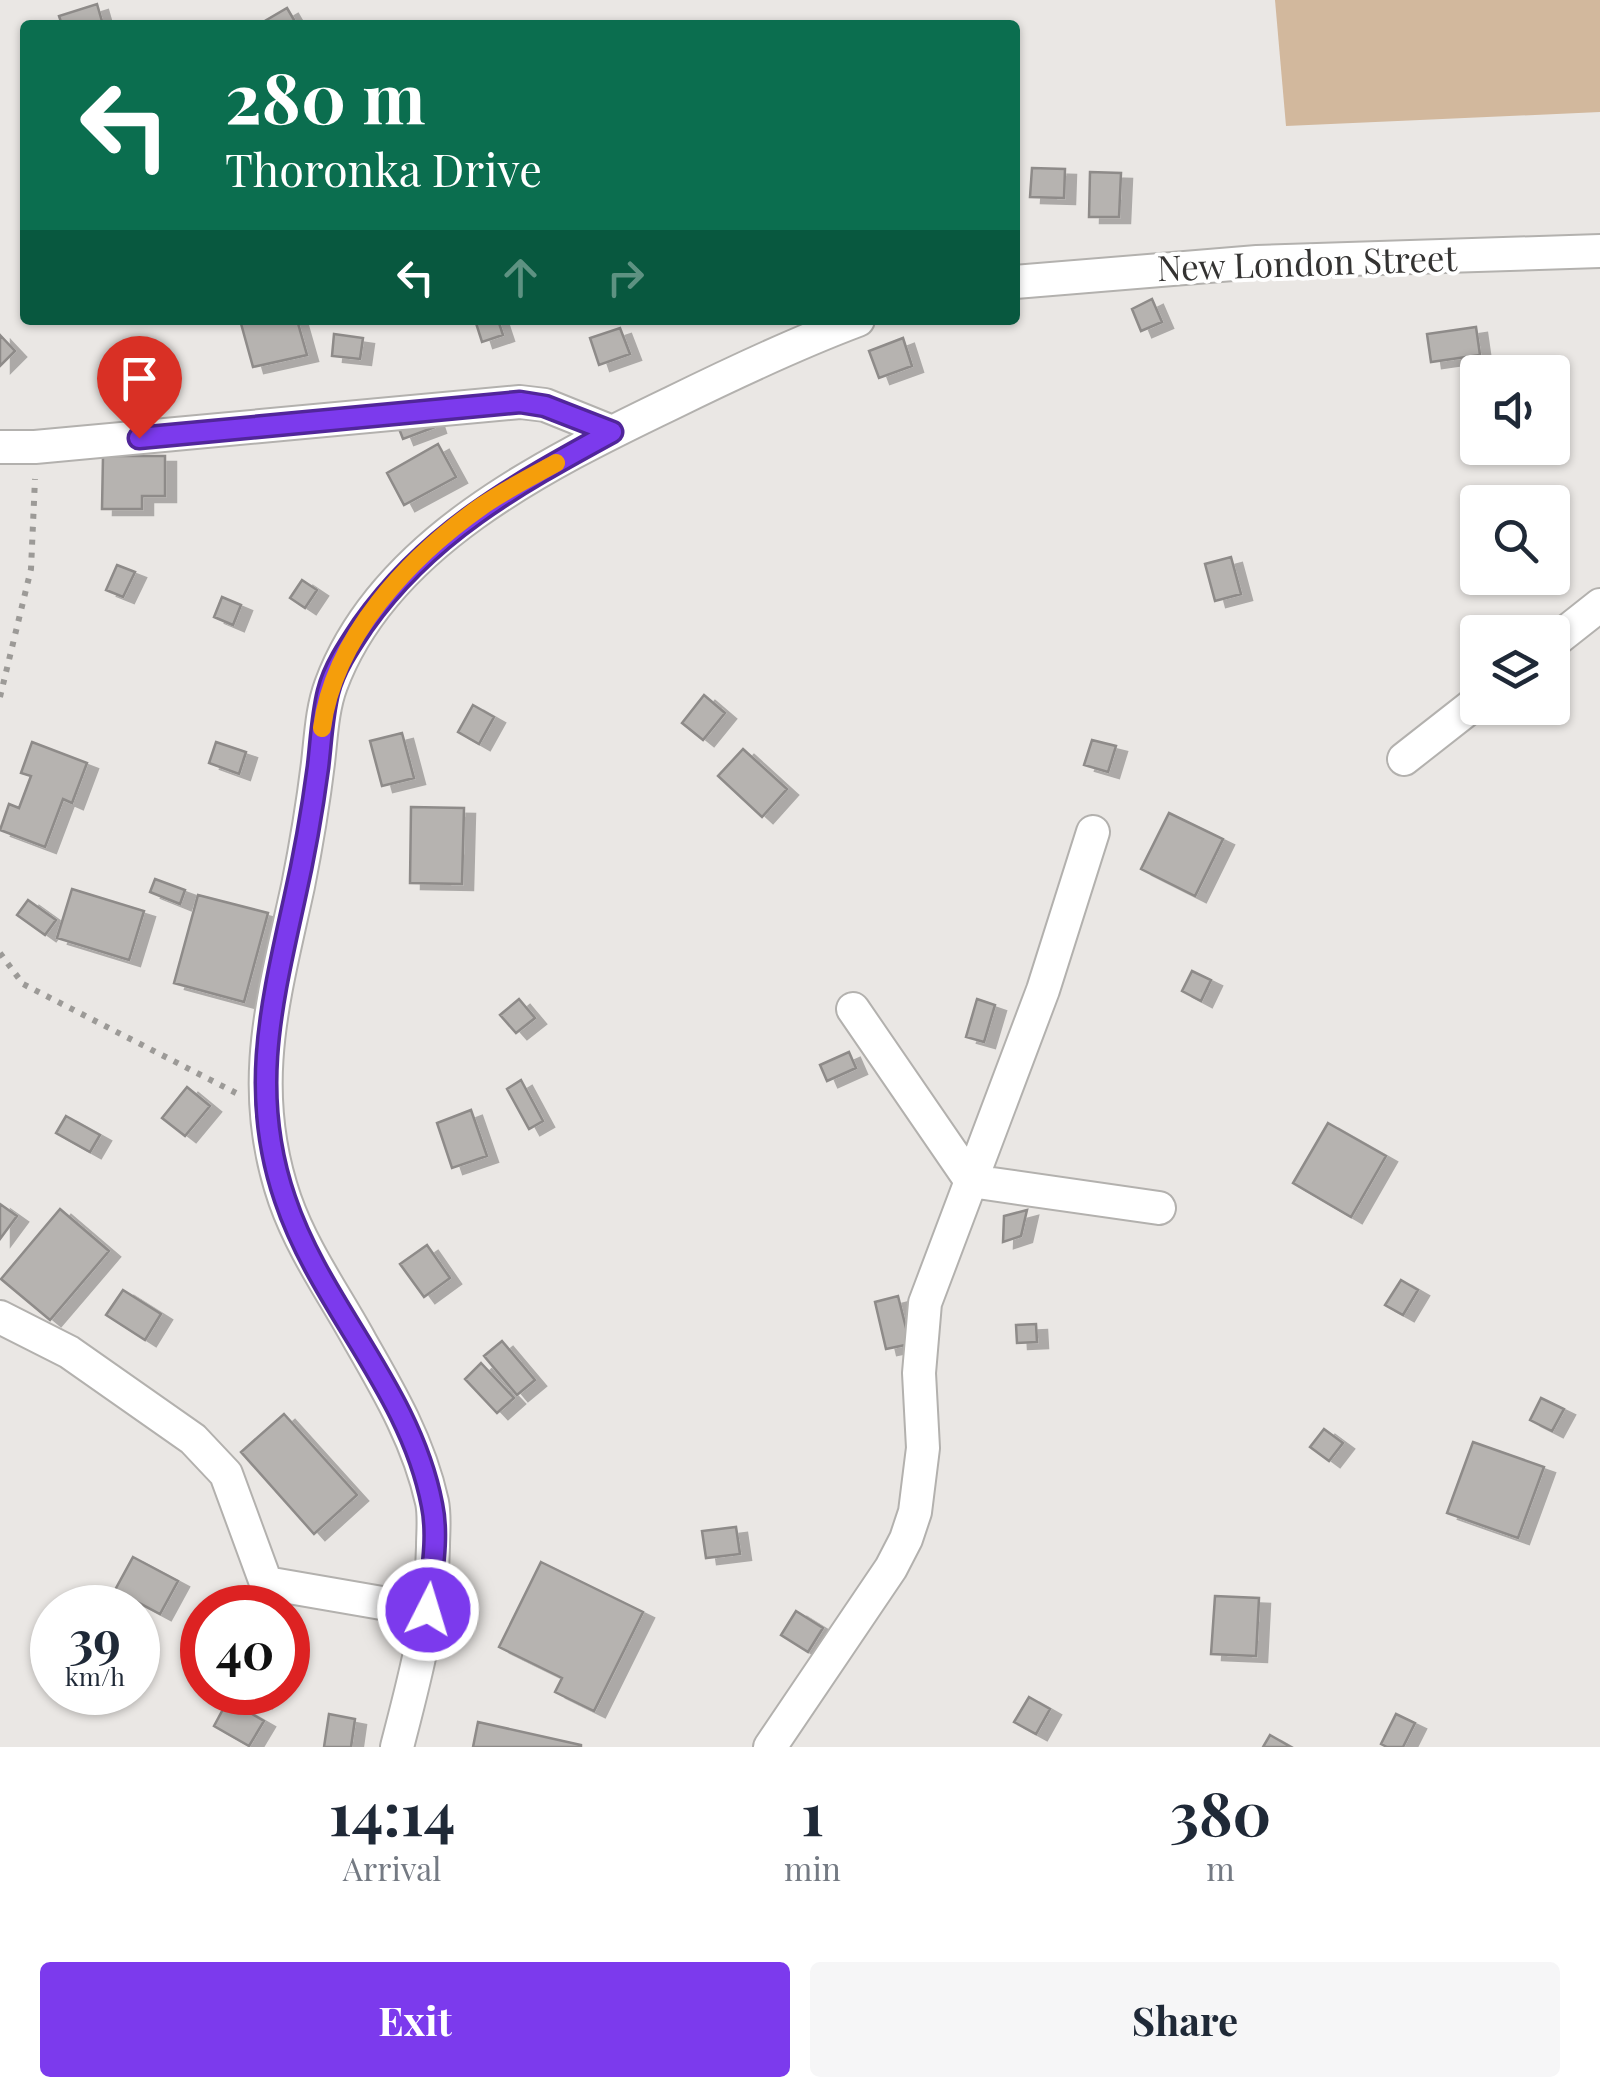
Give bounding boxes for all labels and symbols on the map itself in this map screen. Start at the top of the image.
street label: New London Street [1156,233,1458,290]
pin [97,336,182,439]
position arrow [376,1558,480,1662]
speed limit sign: 40 [180,1585,310,1715]

